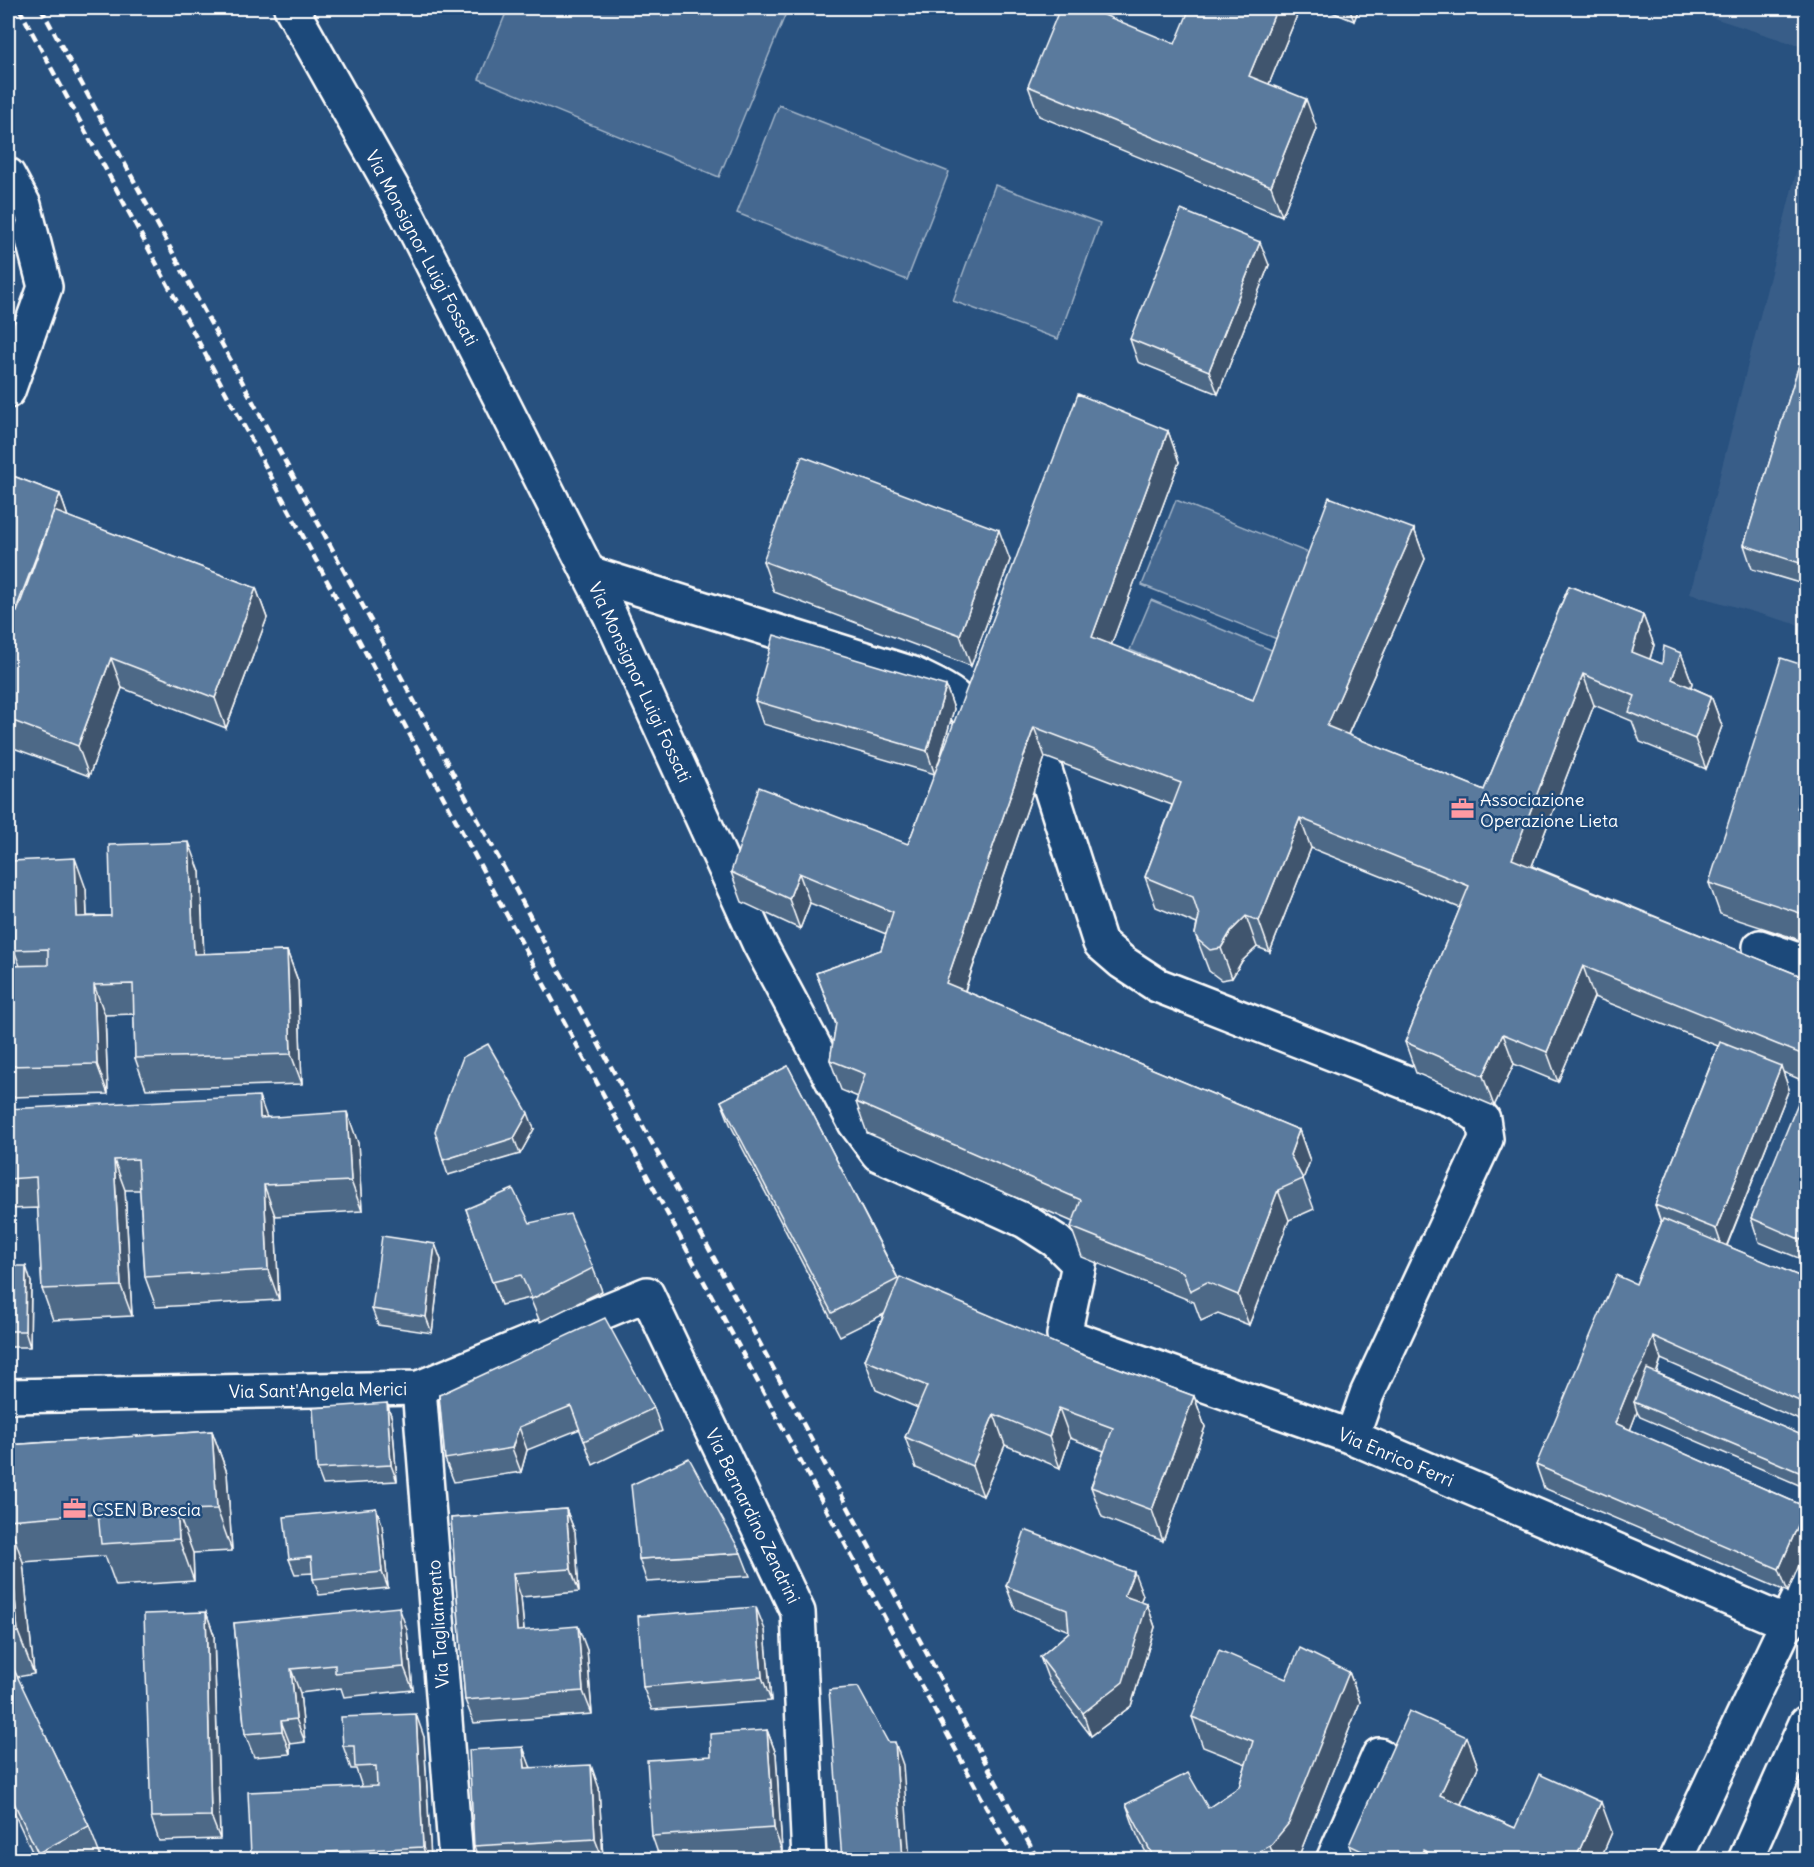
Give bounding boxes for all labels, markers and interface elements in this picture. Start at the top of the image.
street label: Via Monsignor Luigi Fossati [361,146,483,350]
street label: Via Monsignor Luigi Fossati [584,578,696,786]
place label: Associazione Operazione Lieta [1480,788,1618,832]
office icon: Associazione Operazione Lieta [1449,796,1475,822]
street label: Via Sant'Angela Merici [229,1377,407,1403]
street label: Via Enrico Ferri [1335,1422,1457,1492]
street label: Via Bernardino Zendrini [701,1425,805,1607]
office icon: CSEN Brescia [61,1496,87,1522]
place label: CSEN Brescia [92,1498,201,1521]
street label: Via Tagliamento [422,1559,454,1689]

